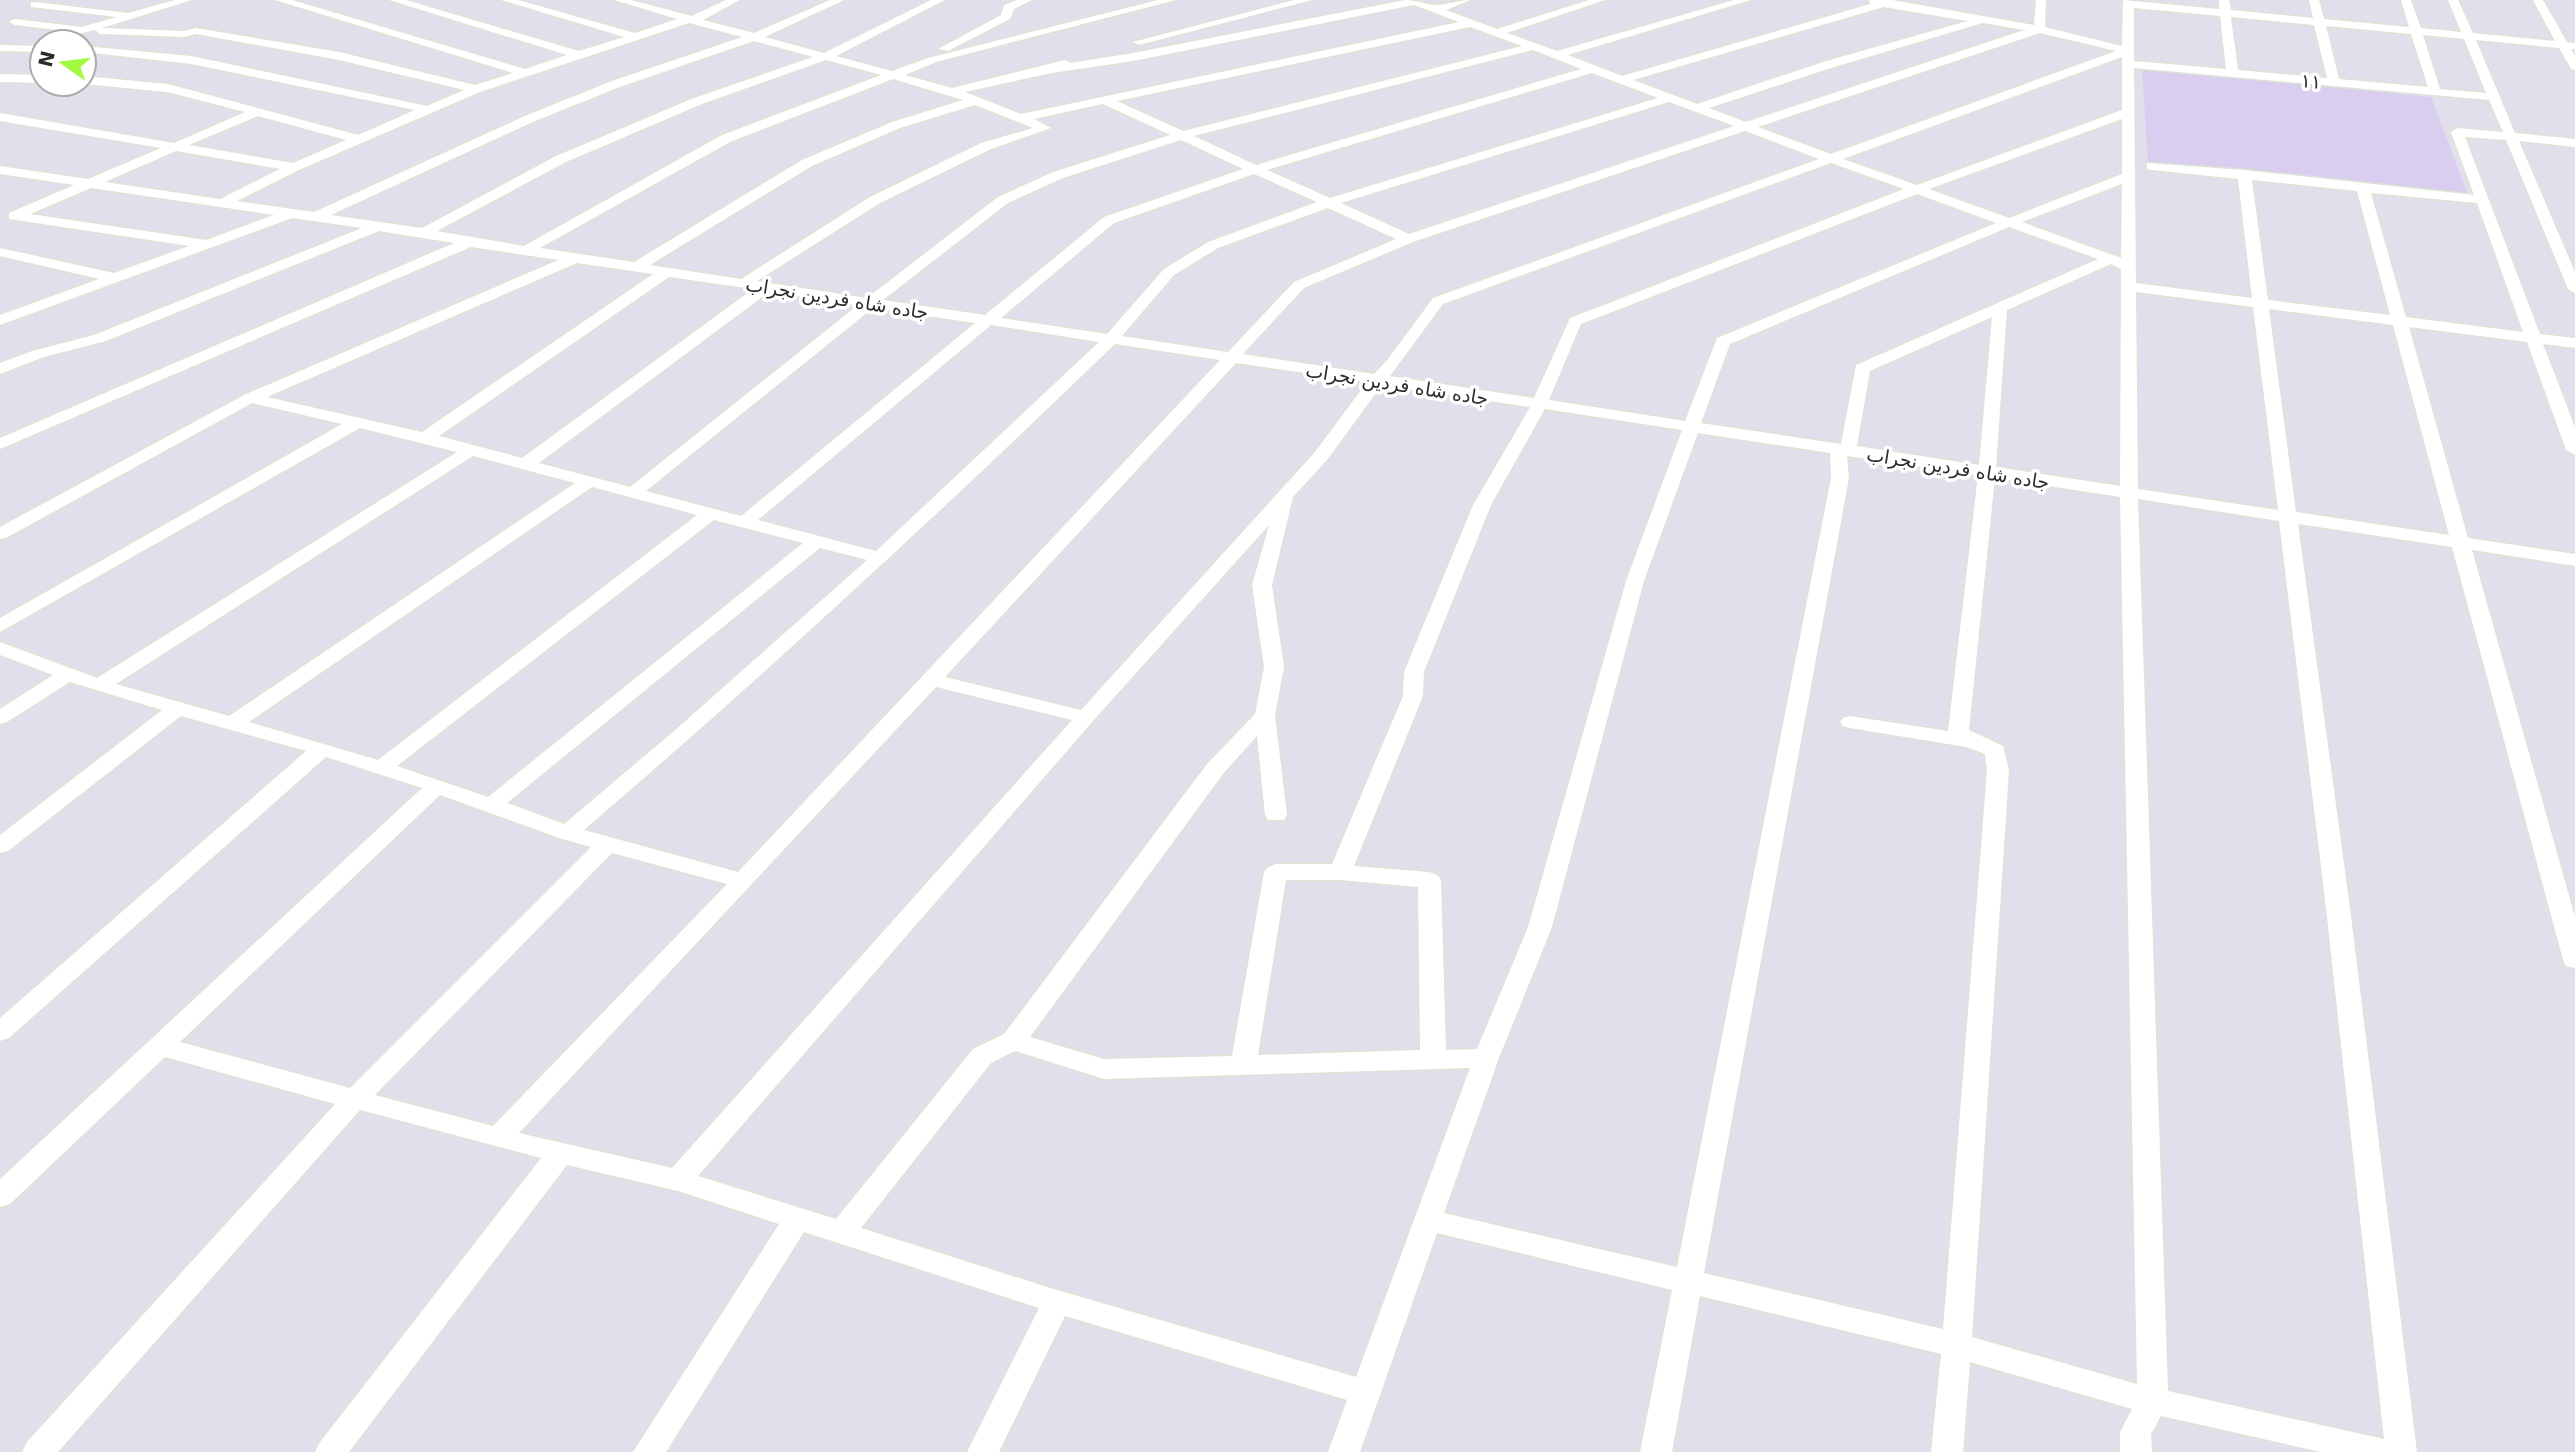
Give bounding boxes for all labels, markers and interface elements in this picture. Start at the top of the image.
north arrow [28,28,98,98]
text: N [34,49,59,69]
street label: ۱۱ [2300,69,2322,93]
street label: جاده شاه فردین نجراب [744,273,930,324]
street label: جاده شاه فردین نجراب [1304,359,1490,410]
street label: جاده شاه فردین نجراب [1865,443,2051,494]

